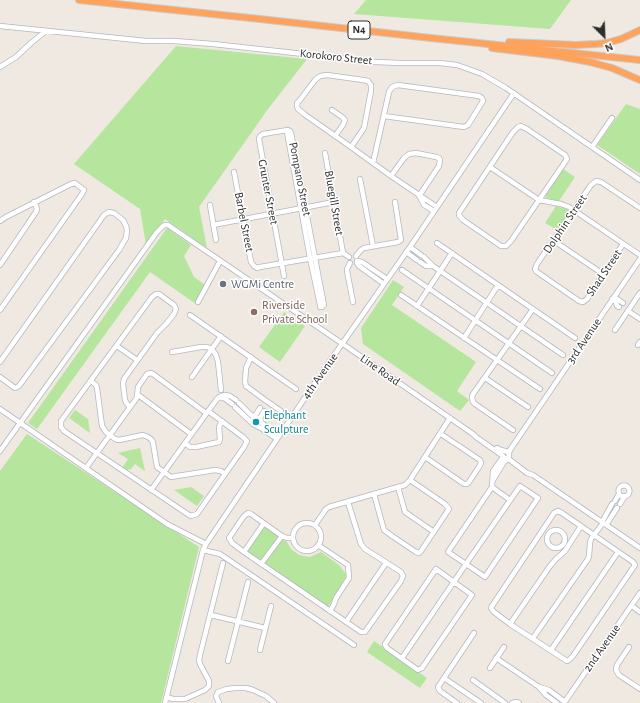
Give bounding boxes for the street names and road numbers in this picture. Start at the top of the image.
road number: N4 [348,21,370,39]
street label: Korokoro Street [299,46,373,68]
street label: Pompano Street [286,141,314,217]
street label: Grunter Street [255,158,281,226]
street label: Bluegill Street [321,169,347,237]
street label: Barbel Street [231,191,257,253]
street label: Dolphin Street [540,192,590,256]
street label: Shad Street [583,247,625,299]
street label: 3rd Avenue [563,315,605,367]
street label: 4th Avenue [299,350,341,402]
street label: Line Road [357,351,403,389]
street label: 2nd Avenue [580,621,624,675]

